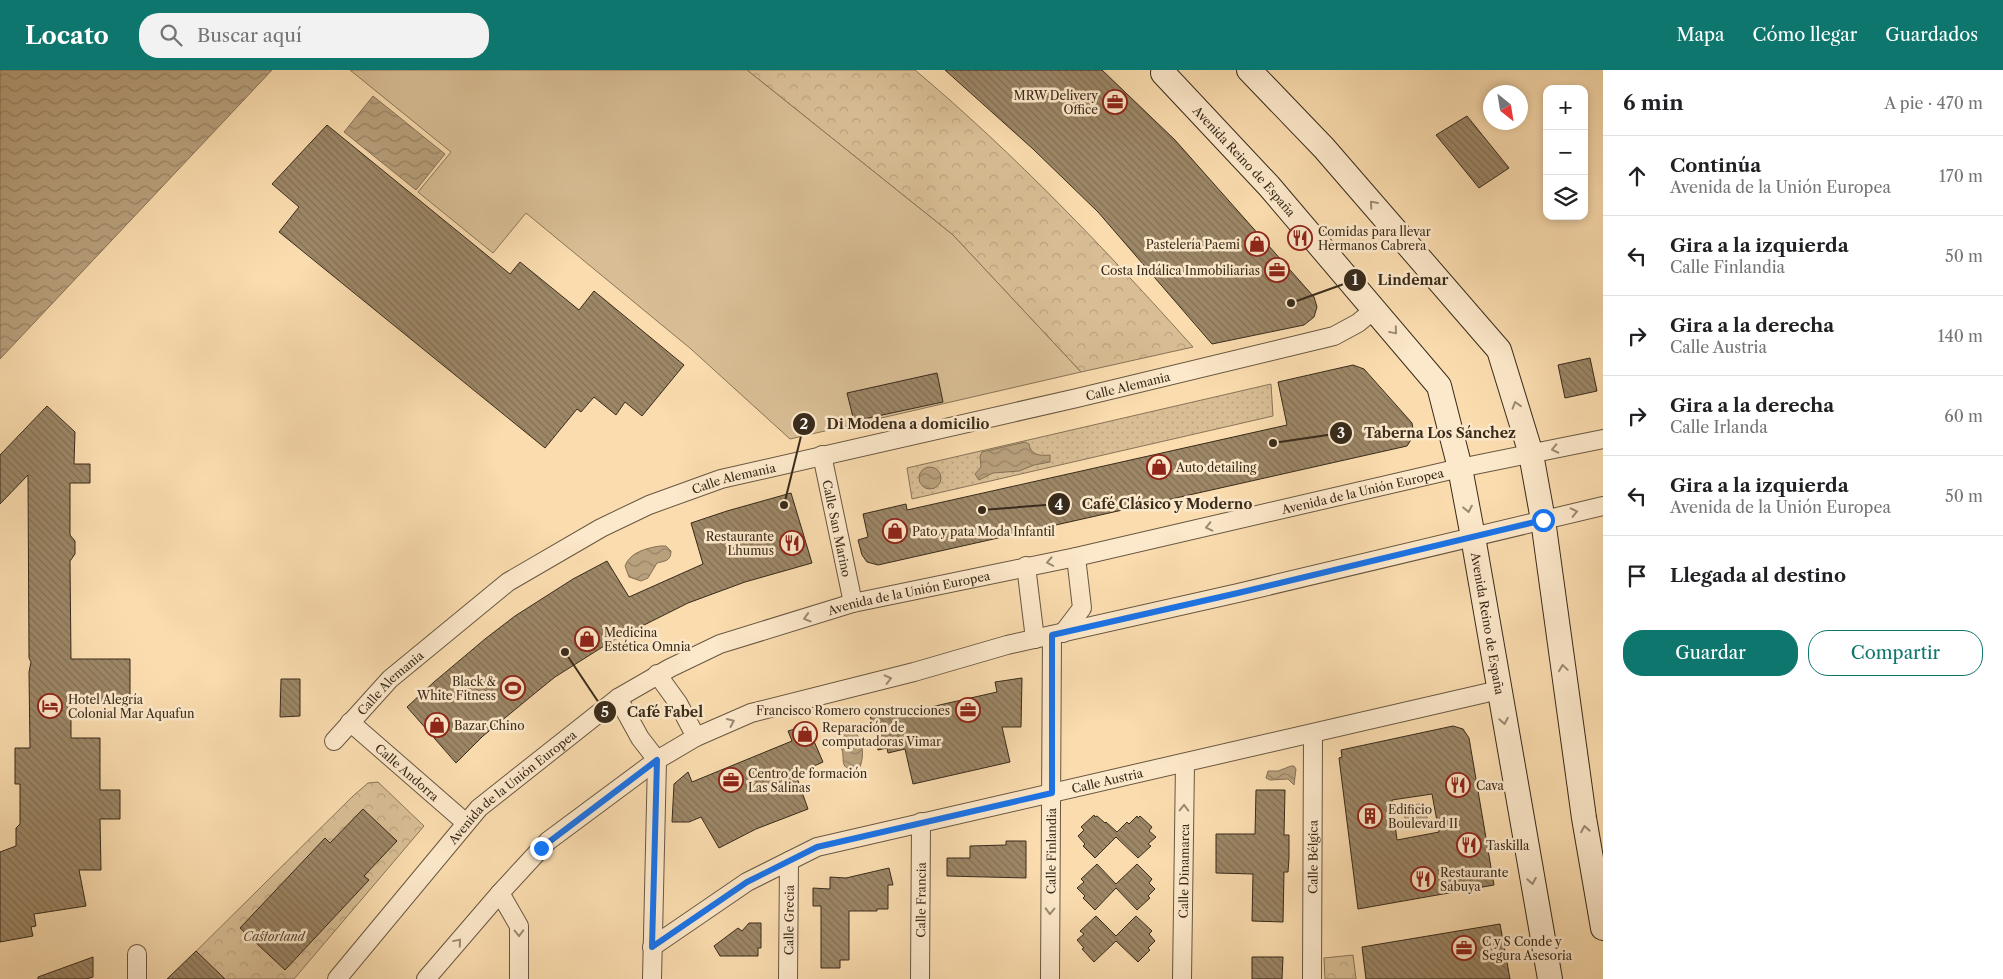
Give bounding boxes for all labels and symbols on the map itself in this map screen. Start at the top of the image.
north arrow [1483,85,1528,130]
place label: MRW Delivery Office [1014,88,1098,117]
office icon: MRW Delivery Office [1102,89,1128,115]
street label: Avenida Reino de España [1190,102,1299,220]
one-way arrow [1370,201,1379,210]
place label: Comidas para llevar Hermanos Cabrera [1318,224,1431,253]
restaurant icon: Comidas para llevar Hermanos Cabrera [1287,225,1313,251]
shop icon: Pastelería Paemi [1244,231,1270,257]
place label: Pastelería Paemi [1146,237,1240,252]
office icon: Costa Indálica Inmobiliarias [1264,257,1290,283]
place label: Costa Indálica Inmobiliarias [1101,263,1260,278]
callout: Lindemar [1342,265,1458,294]
text: 1 [1352,270,1359,289]
text: Lindemar [1378,271,1449,289]
one-way arrow [1388,326,1397,335]
street label: Calle Alemania [1084,368,1172,403]
one-way arrow [1512,401,1522,409]
callout: Di Modena a domicilio [792,410,1000,439]
text: 2 [800,414,809,433]
text: Di Modena a domicilio [827,415,990,433]
callout: Taberna Los Sánchez [1329,419,1526,448]
text: 3 [1337,423,1345,442]
text: Taberna Los Sánchez [1364,424,1516,442]
one-way arrow [1551,443,1560,454]
shop icon: Auto detailing [1146,454,1172,480]
street label: Calle Alemania [689,459,778,497]
place label: Auto detailing [1175,460,1257,475]
street label: Avenida de la Unión Europea [1279,464,1446,517]
street label: Calle San Marino [820,478,855,578]
callout: Café Clásico y Moderno [1047,490,1263,519]
text: 4 [1055,495,1064,514]
text: Café Clásico y Moderno [1082,495,1252,513]
one-way arrow [1462,505,1472,514]
one-way arrow [1570,507,1579,518]
route start [1532,509,1555,532]
shop icon: Pato y pata Moda Infantil [882,518,908,544]
one-way arrow [1205,521,1213,532]
place label: Pato y pata Moda Infantil [912,524,1055,539]
place label: Restaurante Lhumus [706,529,774,558]
restaurant icon: Restaurante Lhumus [779,530,805,556]
street label: Avenida Reino de España [1468,550,1508,696]
one-way arrow [1046,556,1055,566]
street label: Avenida de la Unión Europea [825,567,992,618]
one-way arrow [803,612,811,622]
place label: Medicina Estética Omnia [604,625,691,654]
shop icon: Medicina Estética Omnia [574,626,600,652]
street label: Calle Alemania [354,647,427,718]
one-way arrow [1558,663,1569,671]
place label: Black & White Fitness [416,674,496,703]
one-way arrow [883,674,892,685]
sports icon: Black & White Fitness [500,675,526,701]
place label: Hotel Alegría Colonial Mar Aquafun [68,692,195,721]
hotel icon: Hotel Alegría Colonial Mar Aquafun [37,693,63,719]
office icon: Francisco Romero construcciones [955,697,981,723]
callout: Café Fabel [592,698,713,727]
text: 5 [601,702,609,721]
text: Café Fabel [627,703,703,721]
place label: Francisco Romero construcciones [756,703,950,718]
shop icon: Bazar Chino [424,712,450,738]
one-way arrow [726,717,735,728]
one-way arrow [1499,717,1509,725]
place label: Bazar Chino [454,718,525,733]
place label: Reparación de computadoras Vimar [822,720,941,749]
shop icon: Reparación de computadoras Vimar [792,721,818,747]
street label: Avenida de la Unión Europea [444,726,580,848]
street label: Calle Andorra [372,740,443,804]
street label: Calle Austria [1070,765,1145,796]
place label: Centro de formación Las Salinas [748,766,868,795]
office icon: Centro de formación Las Salinas [718,767,744,793]
restaurant icon: Cava [1445,772,1471,798]
place label: Cava [1476,778,1504,793]
place label: Edificio Boulevard II [1388,802,1458,831]
building icon: Edificio Boulevard II [1357,803,1383,829]
one-way arrow [1179,804,1189,812]
street label: Calle Finlandia [1043,807,1058,894]
street label: Calle Bélgica [1305,819,1320,894]
street label: Calle Dinamarca [1175,823,1192,919]
one-way arrow [1581,824,1591,833]
restaurant icon: Taskilla [1456,832,1482,858]
route end [530,837,553,860]
place label: Taskilla [1486,838,1530,853]
street label: Calle Francia [913,861,928,938]
place label: Restaurante Sabuya [1440,865,1509,894]
restaurant icon: Restaurante Sabuya [1410,866,1436,892]
one-way arrow [1526,877,1537,885]
street label: Calle Grecia [781,884,796,955]
one-way arrow [1045,908,1056,916]
park label: Castorland [243,929,307,944]
one-way arrow [514,930,524,937]
place label: C y S Conde y Segura Asesoria [1482,934,1573,963]
office icon: C y S Conde y Segura Asesoria [1451,935,1477,961]
one-way arrow [453,939,462,948]

